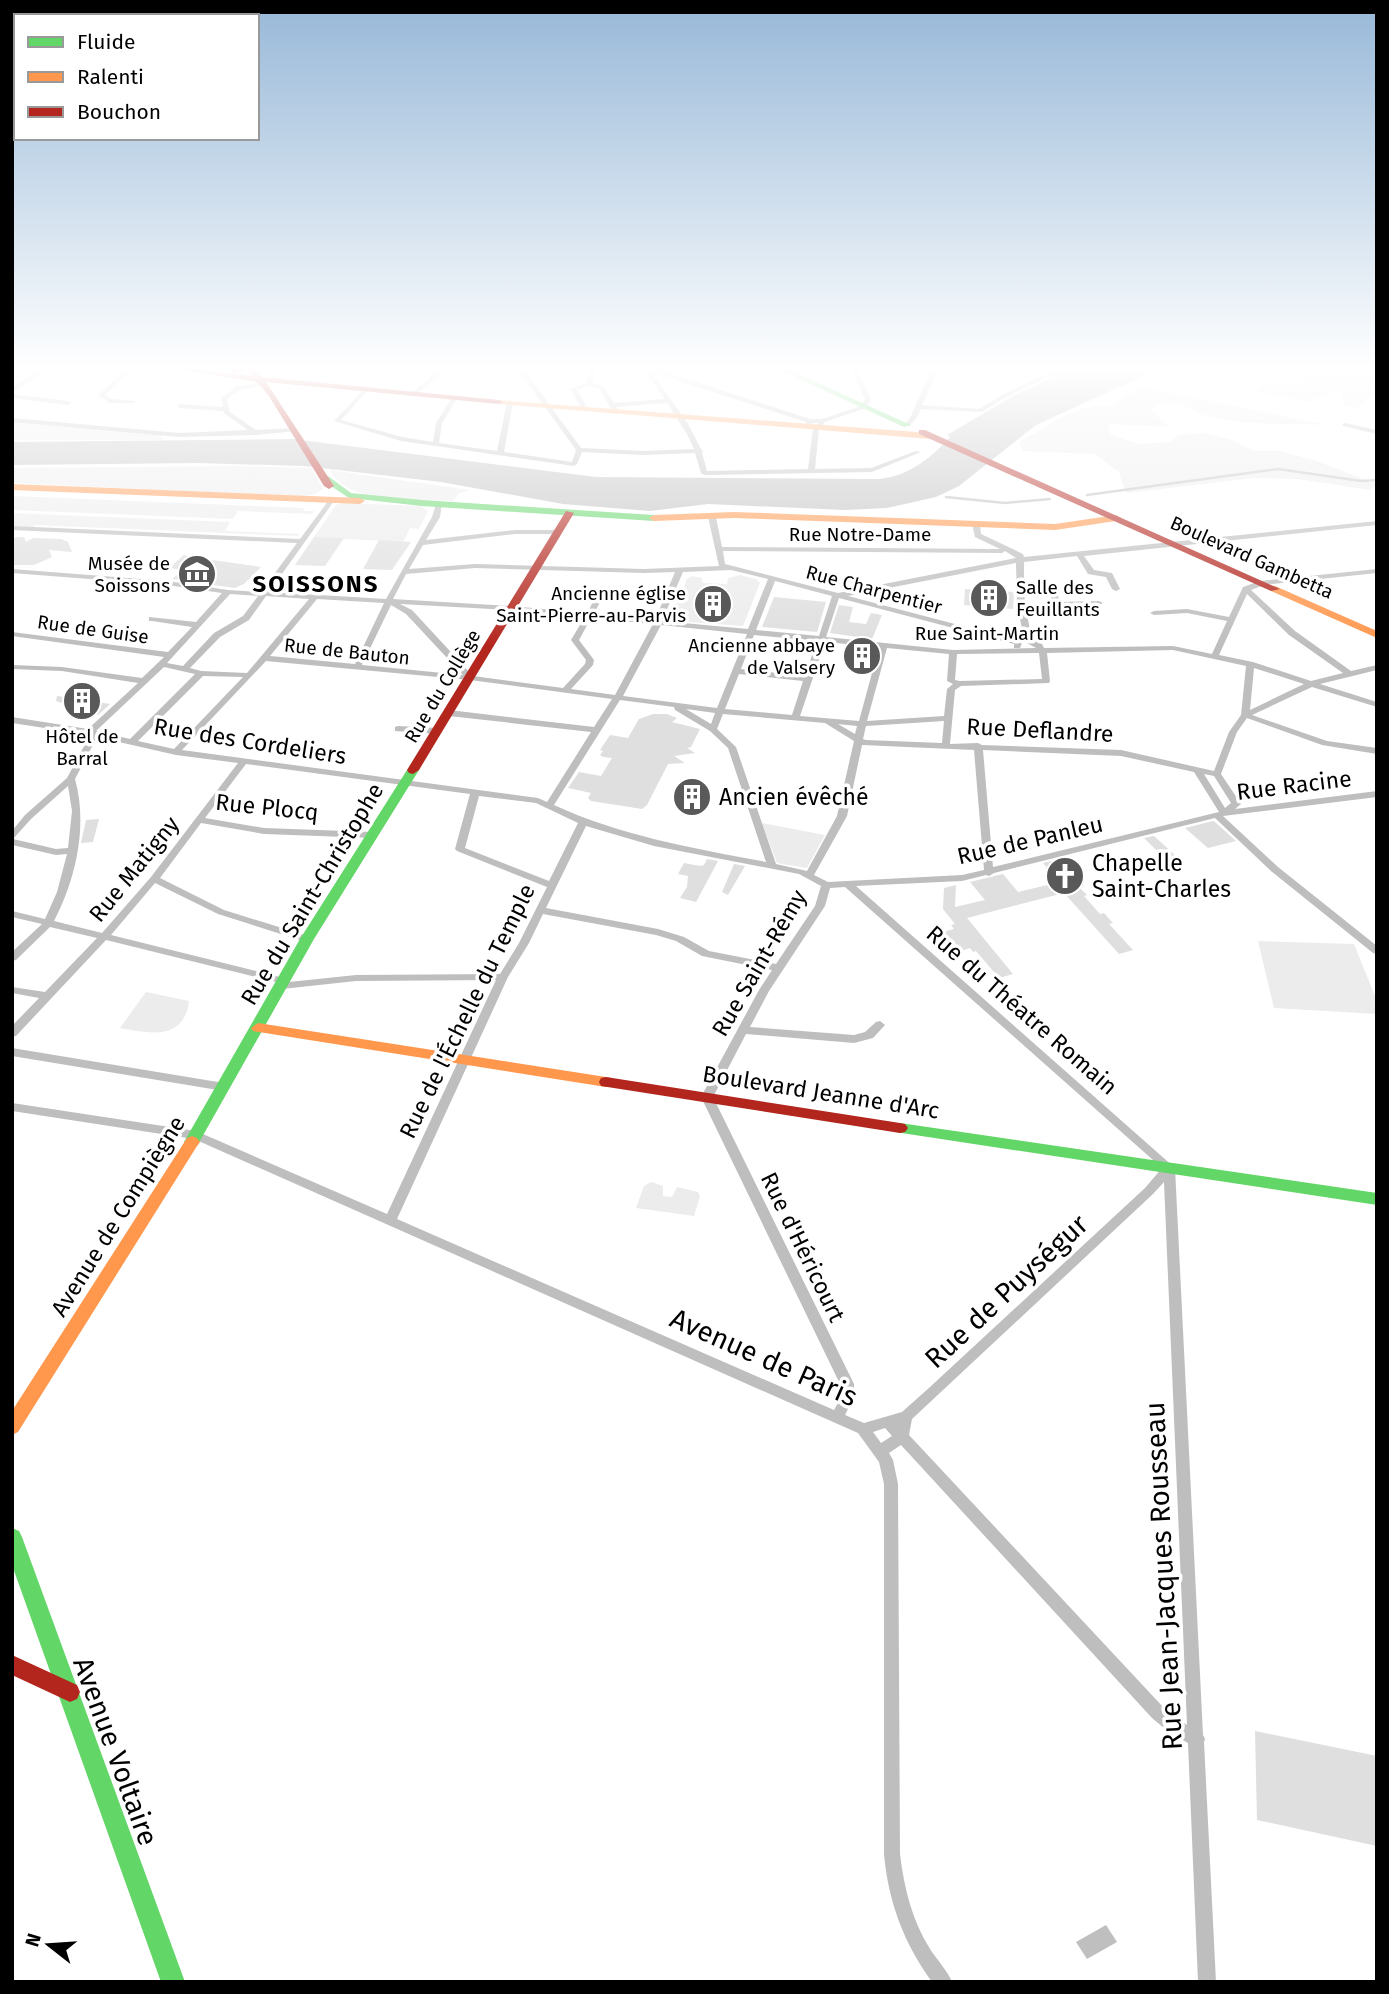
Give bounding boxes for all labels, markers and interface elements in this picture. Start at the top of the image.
legend [14,14,259,140]
text: Fluide [77,29,135,55]
text: Ralenti [77,64,144,90]
text: Bouchon [77,99,161,125]
street label: Boulevard Gambetta [1167,511,1337,604]
street label: Rue Notre-Dame [789,523,931,546]
place label: Musée de Soissons [88,552,170,597]
museum icon: Musée de Soissons [176,553,218,595]
street label: Rue Charpentier [803,560,945,619]
district label: SOISSONS [253,570,379,598]
place label: Salle des Feuillants [1016,576,1100,621]
building icon: Salle des Feuillants [968,577,1010,619]
place label: Ancienne église Saint-Pierre-au-Parvis [496,582,686,627]
building icon: Ancienne église Saint-Pierre-au-Parvis [692,583,734,625]
street label: Rue de Guise [36,610,150,649]
street label: Rue Saint-Martin [915,622,1059,645]
street label: Rue du Collège [400,625,485,747]
street label: Rue de Bauton [283,633,411,670]
place label: Ancienne abbaye de Valsery [688,634,836,679]
building icon: Ancienne abbaye de Valsery [841,635,883,677]
building icon: Hôtel de Barral [61,680,103,722]
street label: Rue des Cordeliers [152,712,348,770]
street label: Rue Deflandre [966,712,1114,748]
place label: Hôtel de Barral [45,725,119,770]
street label: Rue Racine [1235,764,1353,806]
building icon: Ancien évêché [671,776,713,818]
street label: Rue du Saint-Christophe [235,778,389,1010]
place label: Ancien évêché [719,783,868,811]
street label: Rue Plocq [214,788,320,826]
street label: Rue Matigny [83,810,185,927]
street label: Rue de Panleu [954,810,1106,870]
place label: Chapelle Saint-Charles [1092,849,1231,903]
church icon: Chapelle Saint-Charles [1044,855,1086,897]
street label: Rue de l'Échelle du Temple [392,879,541,1143]
street label: Rue Saint-Rémy [706,884,813,1041]
street label: Rue du Théatre Romain [921,920,1123,1100]
street label: Boulevard Jeanne d'Arc [701,1059,941,1125]
street label: Avenue de Compiègne [45,1111,191,1321]
street label: Rue d'Héricourt [755,1168,852,1327]
street label: Rue de Puységur [918,1207,1095,1375]
street label: Avenue de Paris [665,1301,863,1414]
street label: Rue Jean-Jacques Rousseau [1138,1401,1189,1751]
street label: Avenue Voltaire [66,1652,165,1850]
north arrow [14,1910,84,1980]
text: N [20,1931,46,1950]

